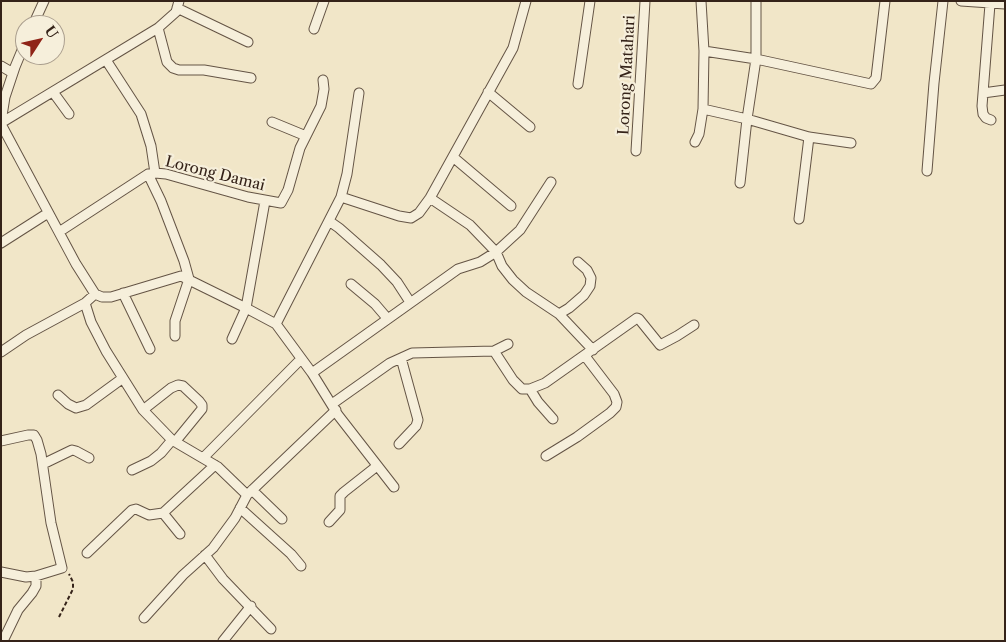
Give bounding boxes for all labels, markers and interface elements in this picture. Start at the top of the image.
north arrow [15,15,65,65]
street label: Lorong Matahari [615,15,639,135]
text: U [41,22,62,42]
street label: Lorong Damai [163,153,267,195]

